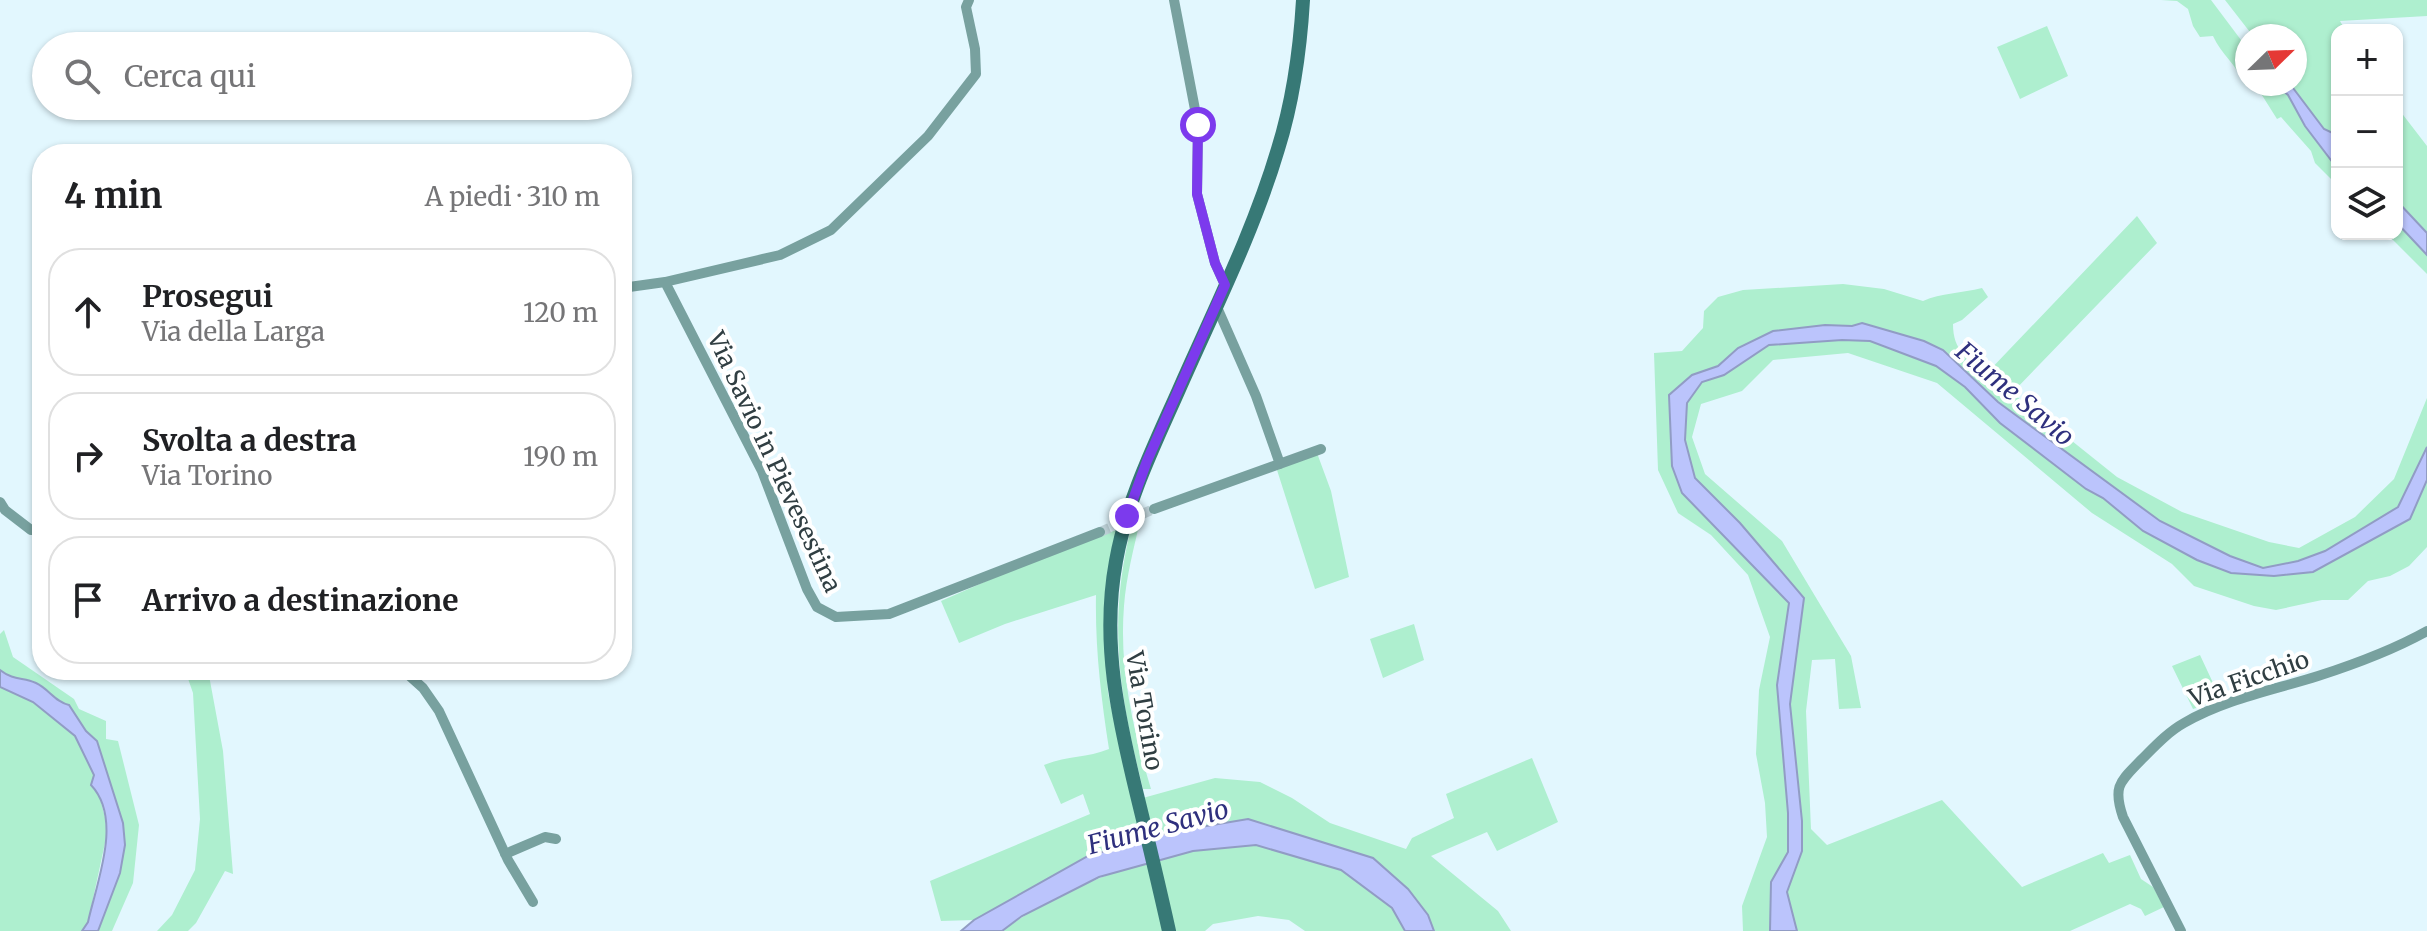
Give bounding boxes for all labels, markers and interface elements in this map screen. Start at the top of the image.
north arrow [2235,24,2307,96]
map controls [2331,24,2403,240]
button: + [2331,24,2403,96]
search box [32,32,632,120]
icon: search [60,54,104,98]
text: Cerca qui [124,57,256,95]
button: − [2331,96,2403,168]
route start [1180,107,1216,143]
button: layers [2331,168,2403,240]
text: 4 min [64,175,162,217]
text: A piedi · 310 m [425,180,600,213]
text: Prosegui [142,277,273,315]
icon: ahead [66,290,110,334]
text: 120 m [523,296,598,329]
text: Via della Larga [142,315,325,348]
street label: Via Savio in Pievesestina [700,326,849,597]
water label: Fiume Savio [1948,334,2081,453]
text: Svolta a destra [142,421,357,459]
icon: right [66,434,110,478]
text: 190 m [523,440,598,473]
text: Via Torino [142,459,272,492]
route end [1109,498,1145,534]
icon: arrive [66,578,110,622]
text: Arrivo a destinazione [142,581,459,619]
street label: Via Ficchio [2184,643,2313,714]
street label: Via Torino [1119,648,1170,773]
water label: Fiume Savio [1083,792,1232,861]

